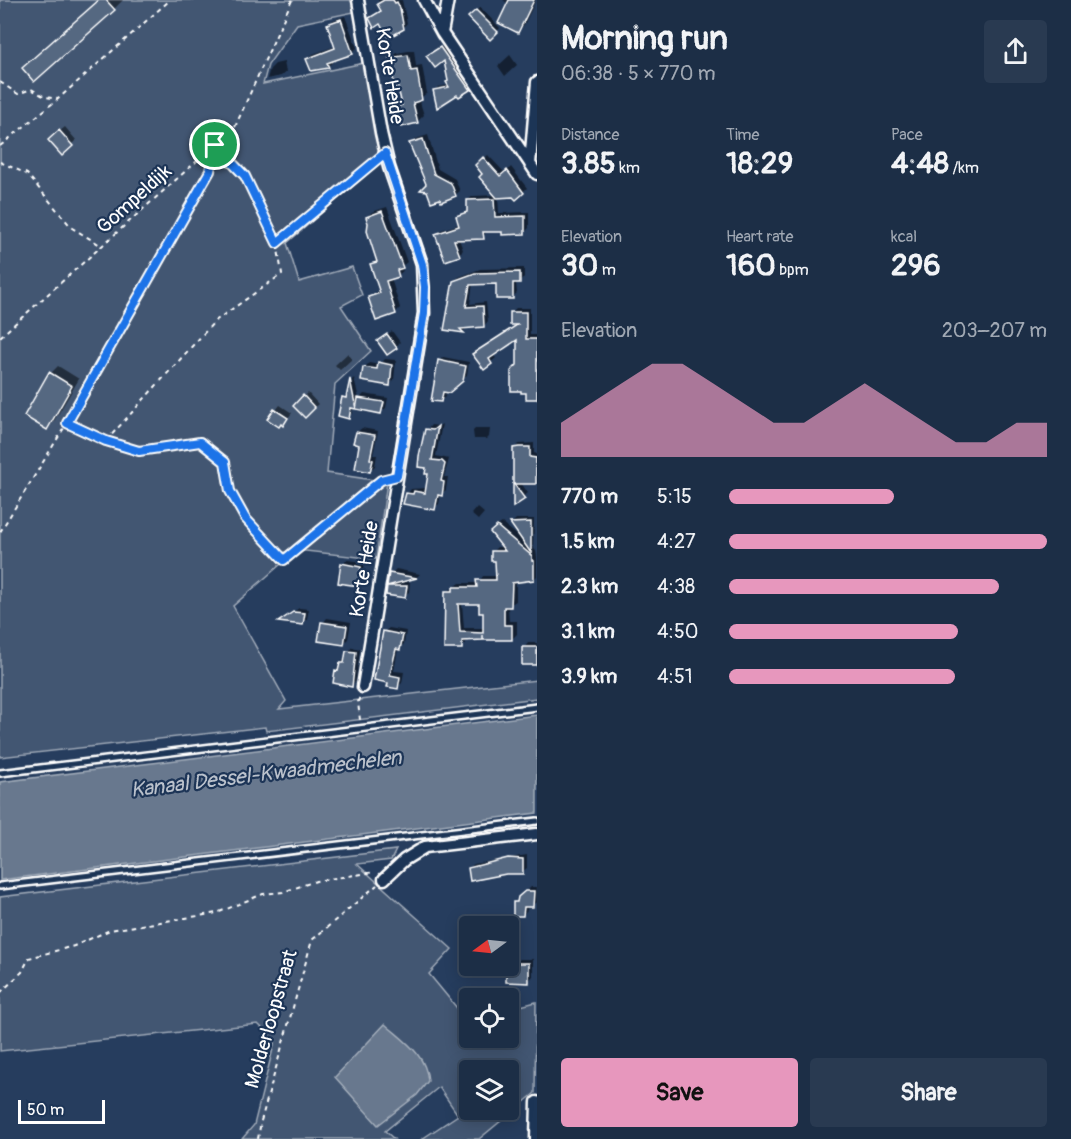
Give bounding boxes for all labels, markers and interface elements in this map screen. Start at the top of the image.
text: Morning run [561,18,728,59]
button: share [984,20,1047,83]
street label: Korte Heide [370,26,410,126]
text: 06:38 · 5 × 770 m [561,61,715,86]
pin [189,119,240,170]
text: Distance [561,125,620,145]
text: Time [726,125,759,145]
text: Pace [891,125,923,145]
icon: arrive [198,128,231,161]
text: 3.85 [561,145,616,182]
text: 18:29 [726,145,793,182]
text: 4:48 [891,145,949,182]
street label: Gompeldijk [91,158,177,239]
text: km [616,158,640,178]
text: /km [949,158,979,178]
text: Elevation [561,227,622,247]
text: Heart rate [726,227,793,247]
text: kcal [891,227,917,247]
text: 30 [561,247,598,284]
text: 160 [726,247,776,284]
text: 296 [891,247,941,284]
text: m [598,260,616,280]
text: bpm [776,260,809,280]
text: Elevation [561,318,637,343]
text: 203–207 m [942,318,1047,343]
text: 770 m [561,484,618,509]
text: 5:15 [657,484,692,509]
street label: Korte Heide [344,519,384,619]
text: 1.5 km [561,529,614,554]
text: 4:27 [657,529,696,554]
text: 2.3 km [561,574,618,599]
text: 4:38 [657,574,695,599]
text: 3.1 km [561,619,615,644]
text: 4:50 [657,619,698,644]
text: 3.9 km [561,664,617,689]
text: 4:51 [657,664,693,689]
water label: Kanaal Dessel-Kwaadmechelen [129,744,404,804]
north arrow [459,916,519,976]
map controls [459,916,519,1120]
street label: Molderloopstraat [239,946,303,1091]
button: locate [459,988,519,1048]
button: Save [561,1058,798,1127]
button: Share [810,1058,1047,1127]
button: layers [459,1060,519,1120]
scale bar [18,1097,105,1124]
text: 50 m [27,1100,64,1120]

